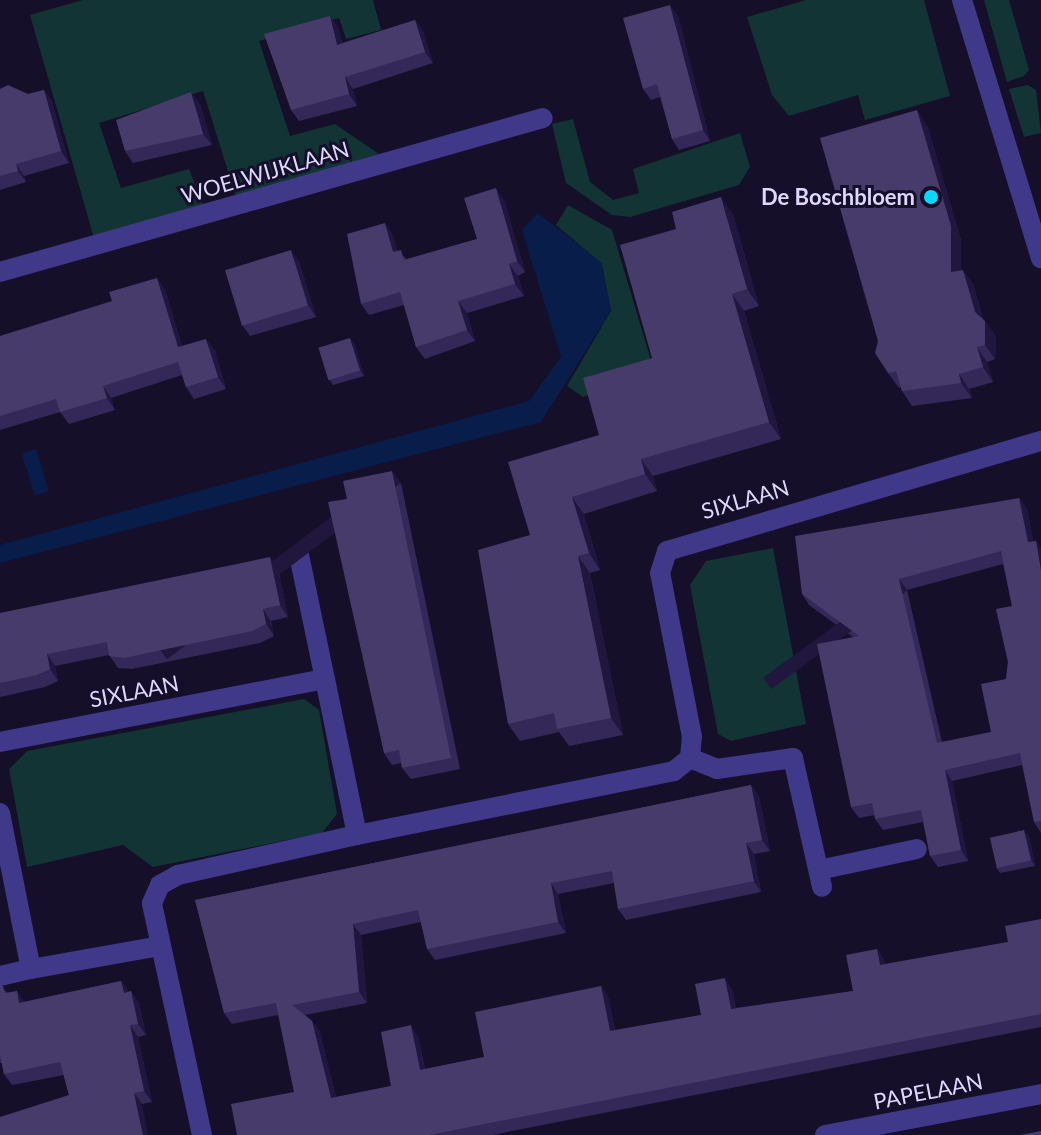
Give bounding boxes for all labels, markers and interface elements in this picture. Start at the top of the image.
street label: WOELWIJKLAAN [178,135,352,209]
place label: De Boschbloem [761,184,915,210]
marker: De Boschbloem [922,188,940,206]
street label: SIXLAAN [698,474,792,524]
street label: SIXLAAN [87,669,181,713]
street label: PAPELAAN [871,1067,985,1115]

